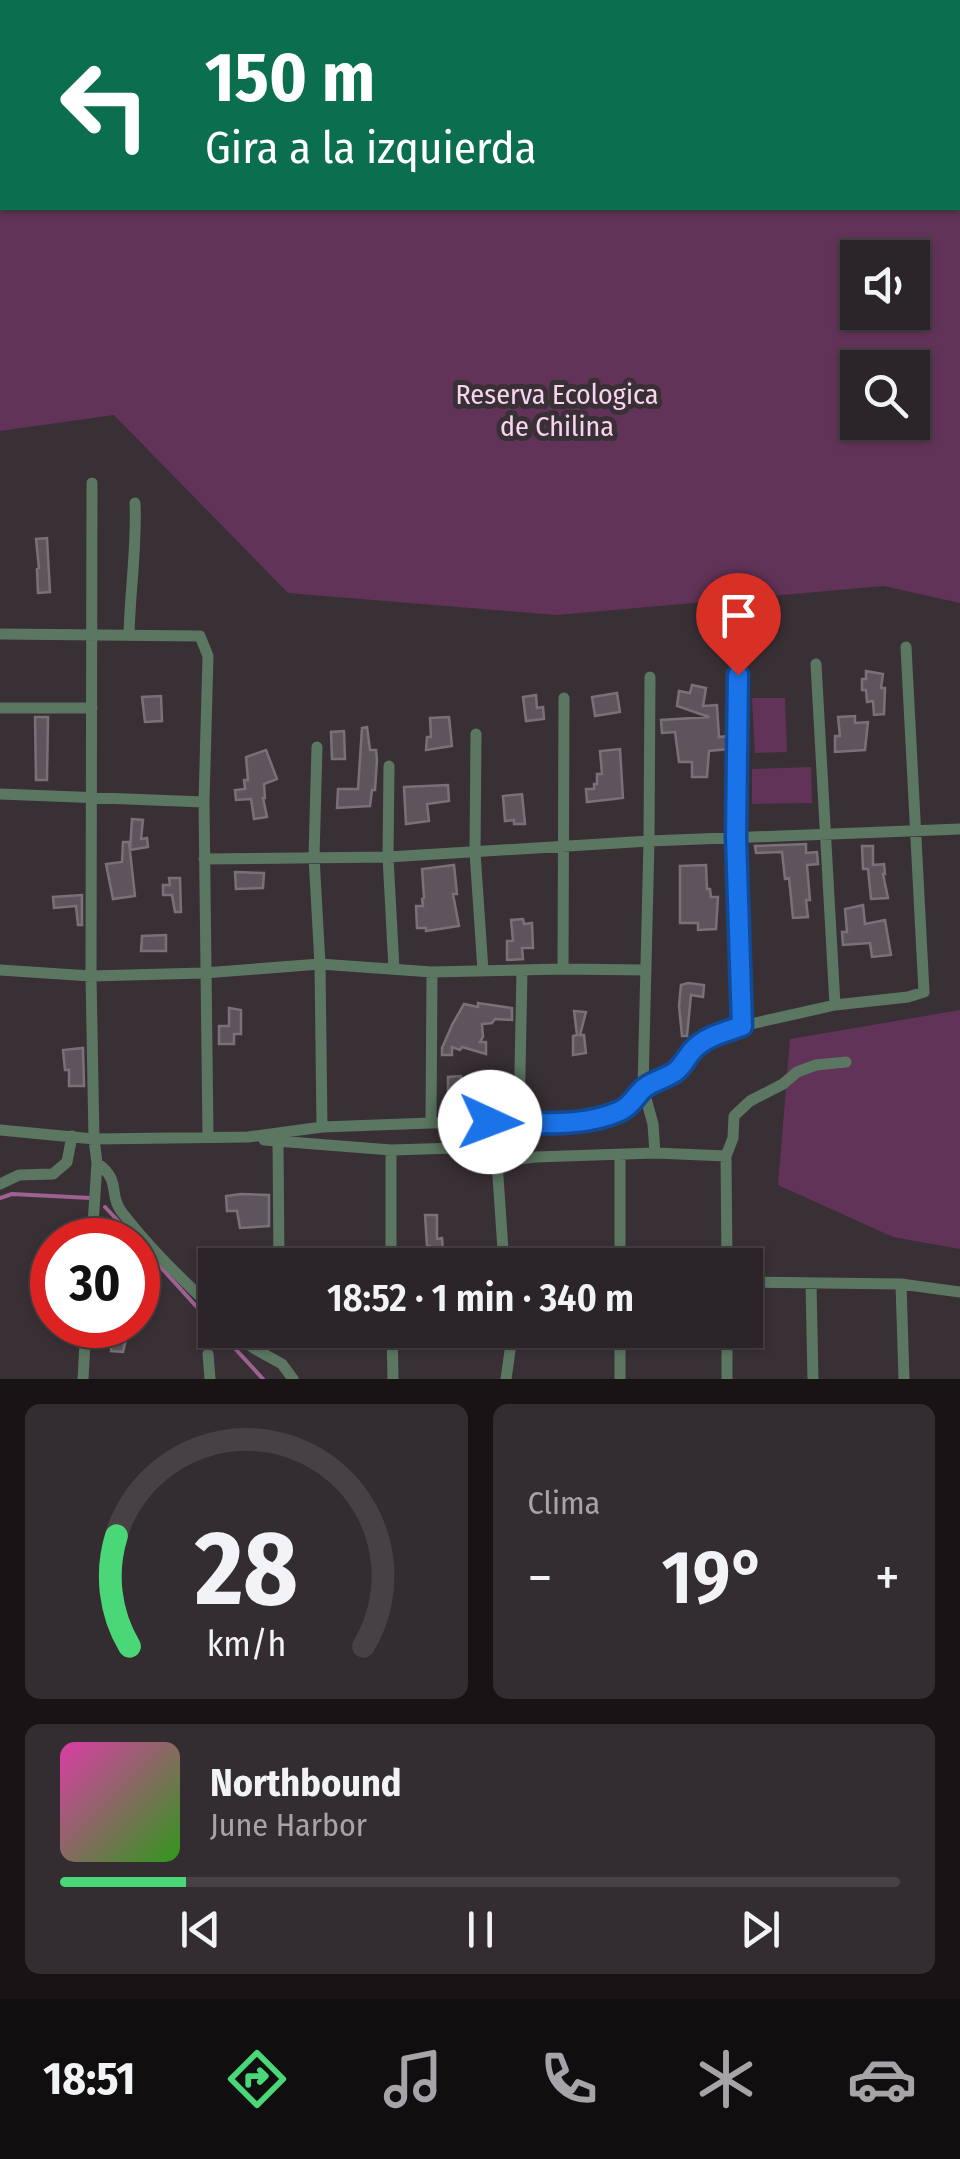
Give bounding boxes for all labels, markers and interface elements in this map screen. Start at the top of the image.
text: 150 m [205,36,375,120]
icon: left [40,40,170,170]
text: Gira a la izquierda [205,121,537,175]
map controls [840,240,930,440]
button: sound [840,240,930,330]
button: search [840,350,930,440]
park label: Reserva Ecologica de Chilina [456,378,658,443]
pin [696,573,781,676]
icon: arrive [711,588,766,643]
position arrow [438,1070,542,1174]
speed limit sign: 30 [30,1218,160,1348]
text: 18:52 · 1 min · 340 m [327,1275,634,1321]
text: Clima [528,1484,600,1522]
text: 28 [194,1507,298,1632]
text: 19° [661,1533,766,1623]
text: − [528,1545,552,1611]
text: + [875,1545,900,1611]
text: km/h [206,1623,286,1665]
text: Northbound [210,1760,402,1806]
text: June Harbor [210,1806,367,1844]
icon: previous [173,1902,228,1957]
icon: pause [453,1902,508,1957]
icon: next [733,1902,788,1957]
icon: directions [222,2044,292,2114]
icon: music [378,2044,448,2114]
icon: phone [534,2044,604,2114]
icon: climate [691,2044,761,2114]
icon: car [847,2044,917,2114]
text: 18:51 [43,2052,135,2106]

